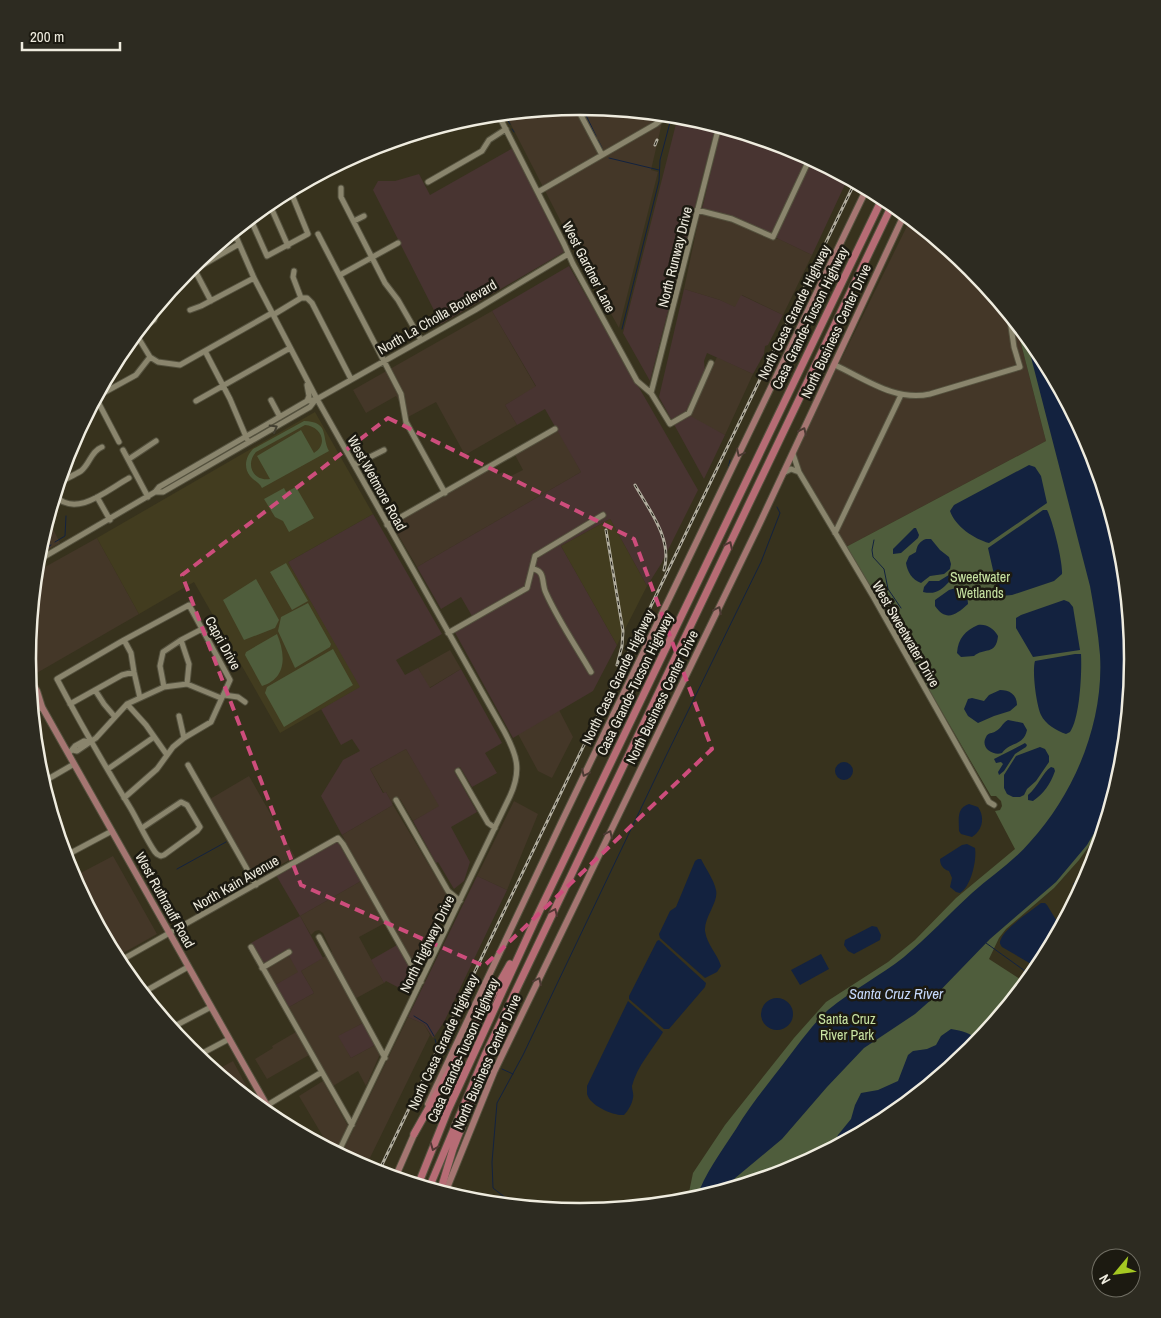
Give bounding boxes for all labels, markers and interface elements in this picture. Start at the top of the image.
scale bar [22,20,120,52]
text: 200 m [30,26,64,47]
street label: North Runway Drive [654,205,696,309]
street label: West Gardner Lane [558,218,620,316]
street label: North Casa Grande Highway [754,242,835,382]
street label: Casa Grande-Tucson Highway [768,243,853,392]
street label: North Business Center Drive [797,261,875,401]
street label: North La Cholla Boulevard [374,276,500,358]
one-way arrow [269,424,278,434]
one-way arrow [797,427,807,436]
street label: West Wetmore Road [343,432,411,534]
one-way arrow [736,448,746,457]
one-way arrow [723,541,733,550]
park label: Sweetwater Wetlands [950,568,1010,602]
street label: West Sweetwater Drive [868,578,944,690]
one-way arrow [712,606,722,615]
street label: North Casa Grande Highway [578,607,659,747]
street label: Casa Grande-Tucson Highway [593,609,678,758]
street label: Capri Drive [201,613,245,673]
street label: North Business Center Drive [622,627,702,767]
one-way arrow [581,767,591,776]
one-way arrow [603,831,613,840]
street label: West Ruthrauff Road [131,849,199,951]
street label: North Kain Avenue [190,851,282,915]
street label: North Highway Drive [396,892,458,996]
one-way arrow [547,908,558,917]
street label: North Casa Grande Highway [404,971,482,1113]
street label: Casa Grande-Tucson Highway [423,975,503,1125]
one-way arrow [532,977,542,986]
water label: Santa Cruz River [849,983,944,1004]
street label: North Business Center Drive [449,991,525,1133]
park label: Santa Cruz River Park [818,1010,876,1044]
one-way arrow [429,1142,440,1151]
north arrow [1091,1248,1141,1298]
text: N [1095,1271,1115,1287]

